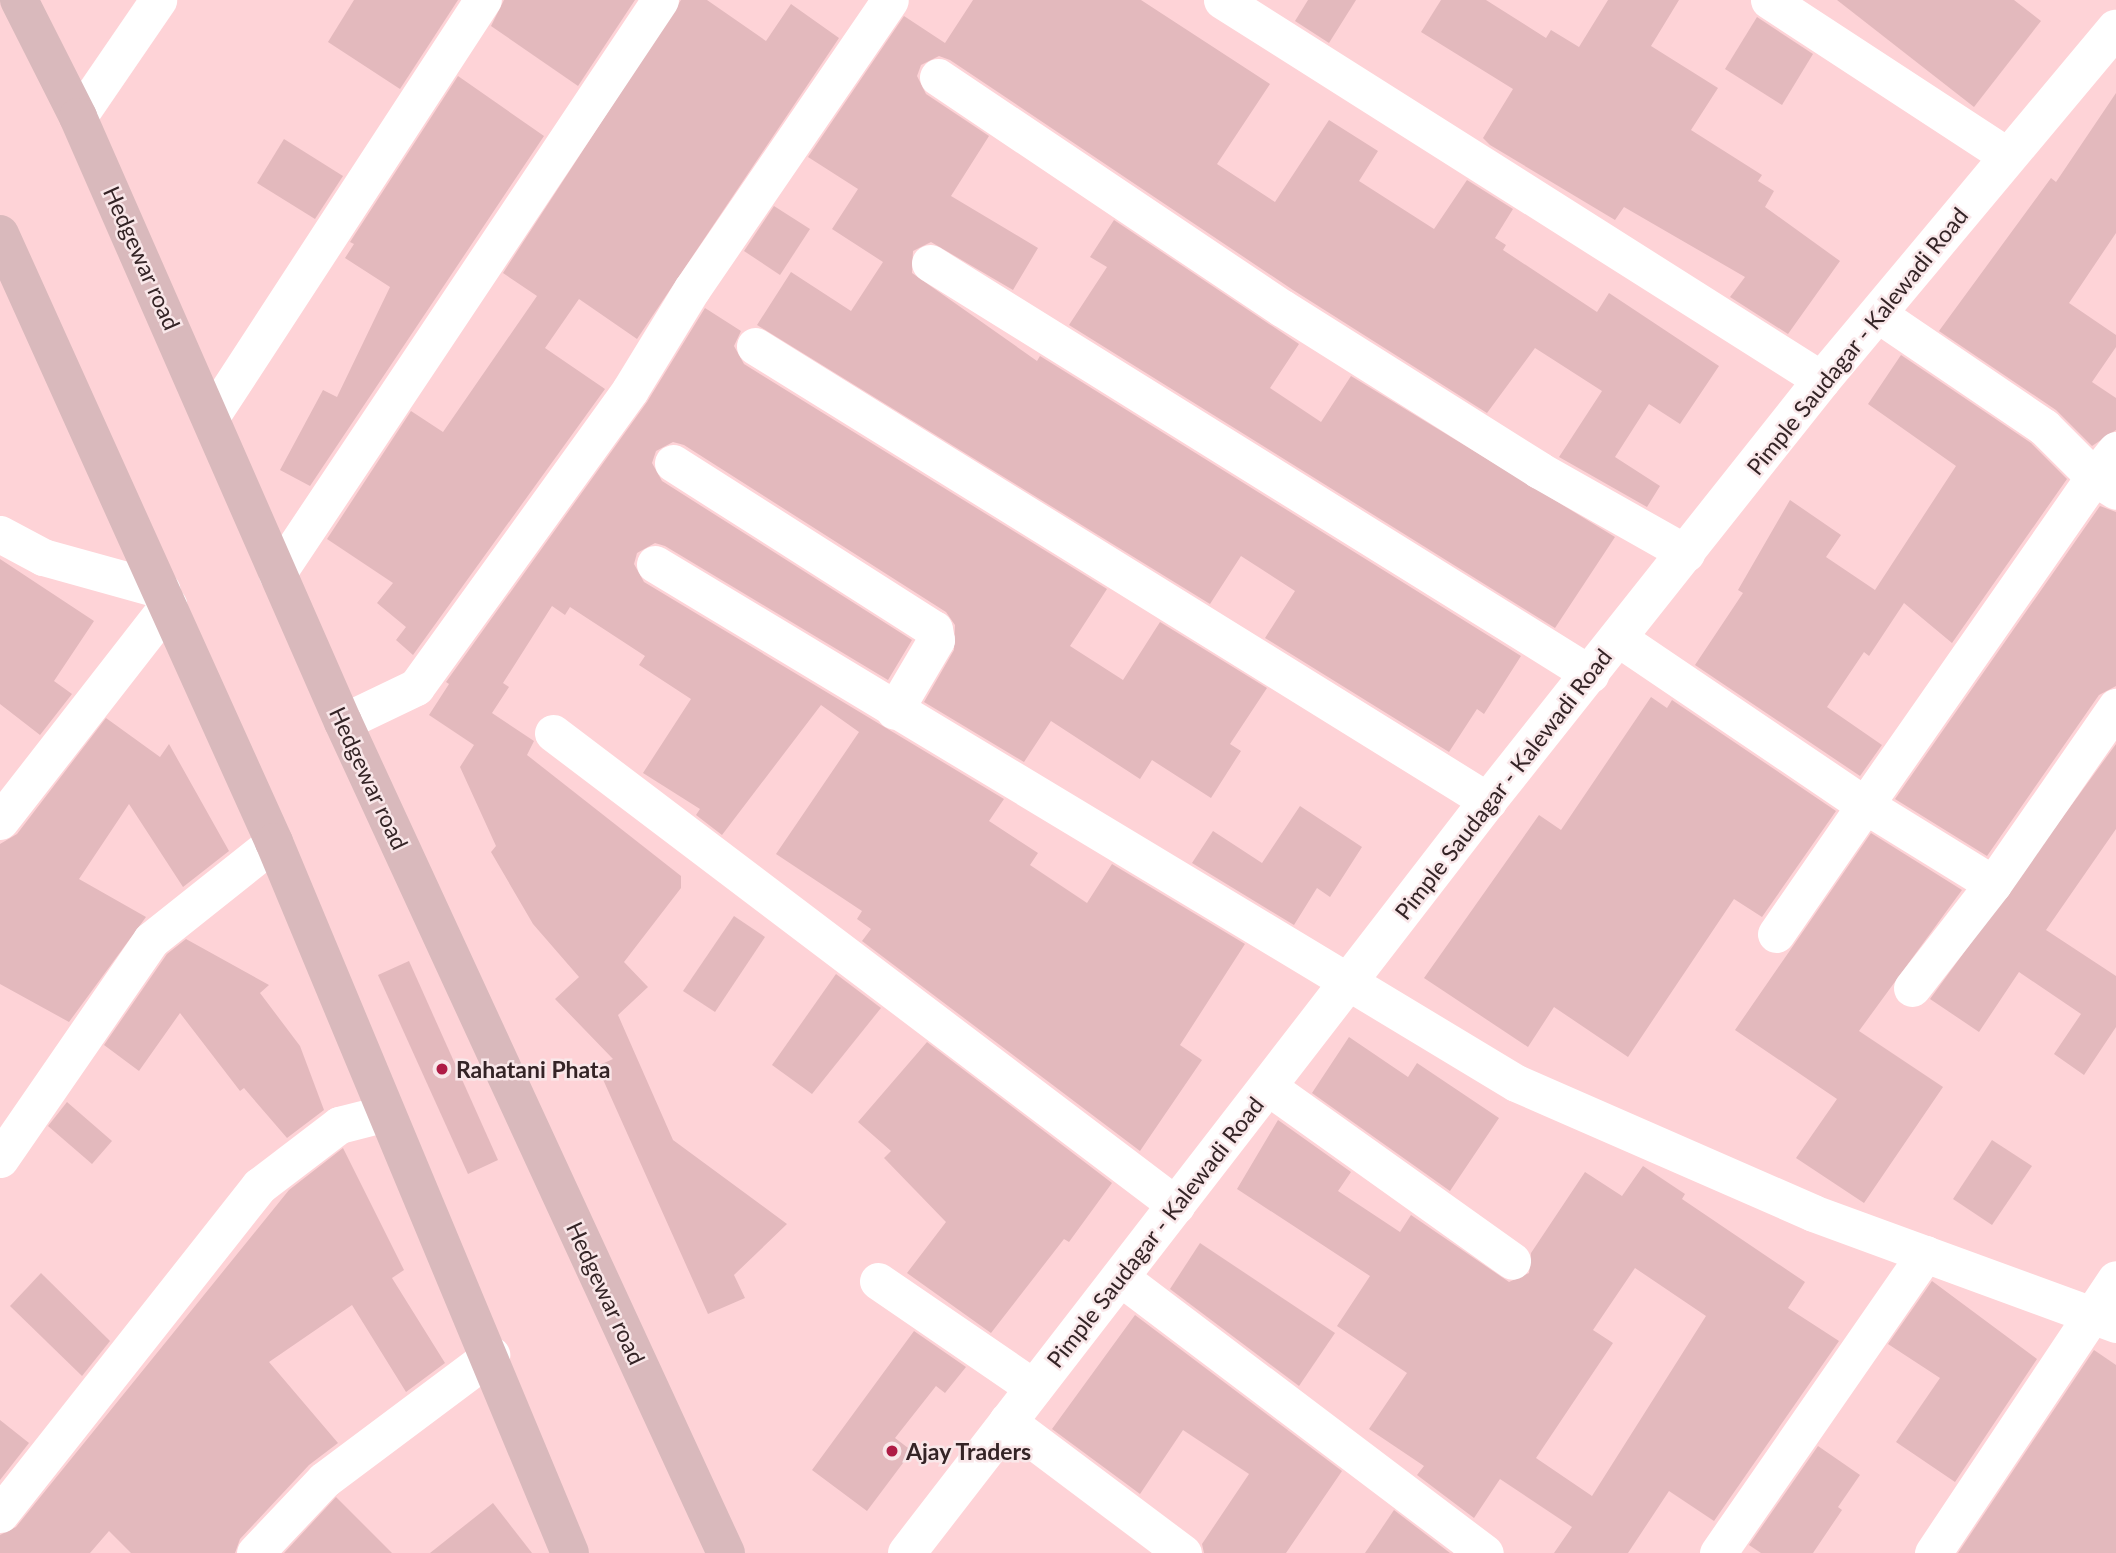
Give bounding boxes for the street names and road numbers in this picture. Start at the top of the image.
street label: Hedgewar road [98,182,186,334]
street label: Pimple Saudagar - Kalewadi Road [1740,202,1974,480]
street label: Pimple Saudagar - Kalewadi Road [1389,643,1617,925]
street label: Hedgewar road [324,702,414,854]
street label: Pimple Saudagar - Kalewadi Road [1041,1091,1269,1373]
street label: Hedgewar road [561,1217,651,1369]

